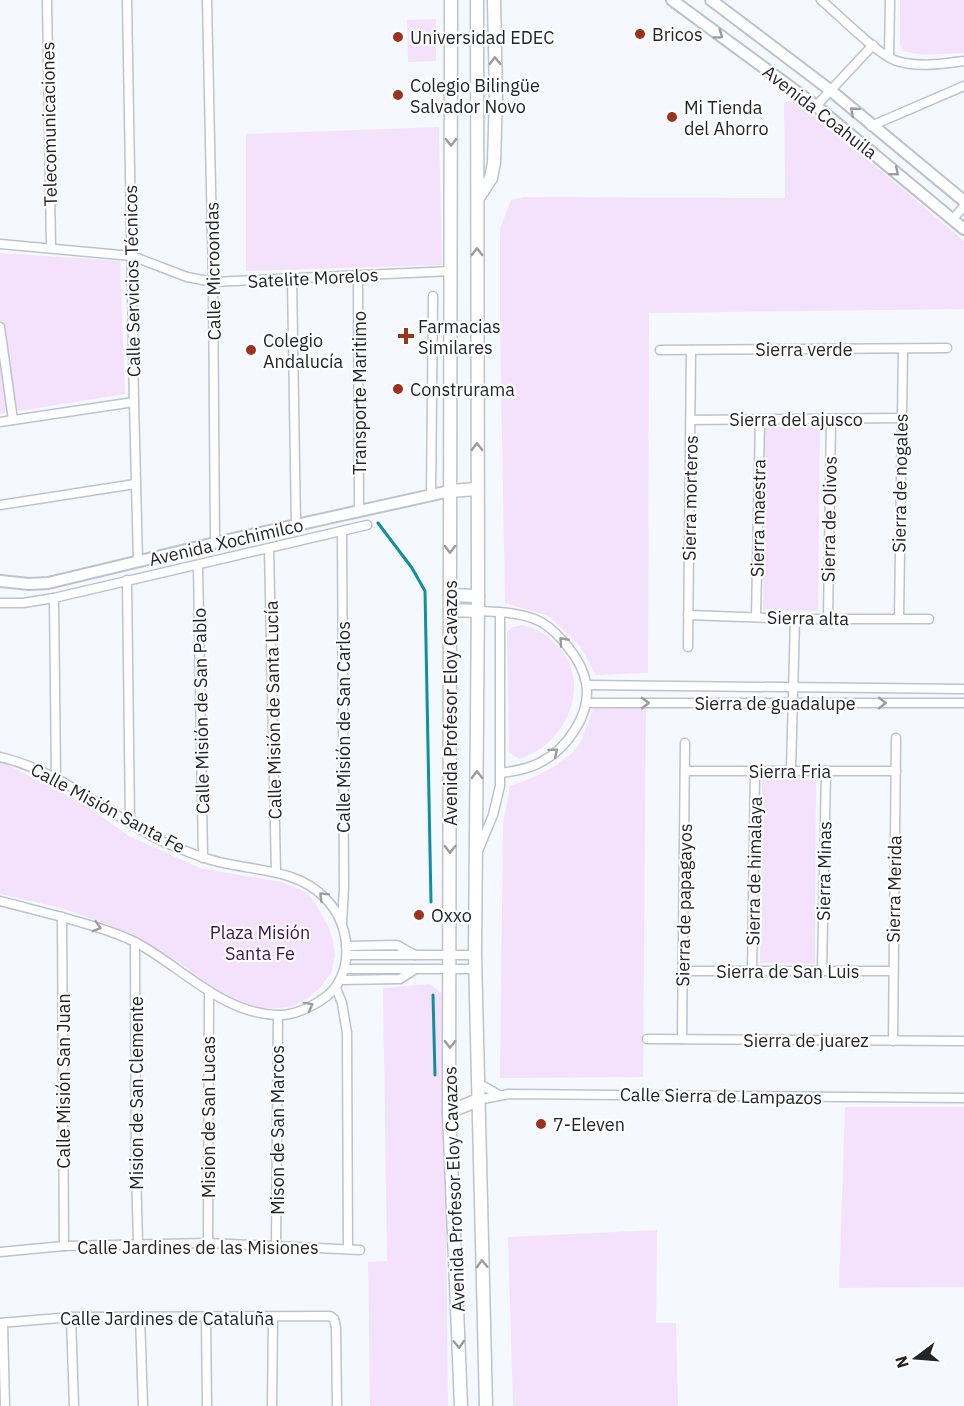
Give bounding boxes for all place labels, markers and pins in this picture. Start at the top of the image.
place label: Bricos [652,23,703,46]
place label: Universidad EDEC [410,26,554,49]
marker: Bricos [633,27,647,41]
marker: Universidad EDEC [391,30,405,44]
place label: Colegio Bilingüe Salvador Novo [410,74,540,118]
marker: Colegio Bilingüe Salvador Novo [391,88,405,102]
place label: Mi Tienda del Ahorro [684,96,769,140]
marker: Mi Tienda del Ahorro [665,110,679,124]
place label: Farmacias Similares [418,315,501,359]
place label: Colegio Andalucía [263,329,343,373]
marker: Farmacias Similares [399,329,413,343]
marker: Colegio Andalucía [244,343,258,357]
place label: Construrama [410,378,515,401]
marker: Construrama [391,382,405,396]
place label: Oxxo [431,904,472,927]
marker: Oxxo [412,908,426,922]
place label: 7-Eleven [553,1113,625,1136]
marker: 7-Eleven [534,1117,548,1131]

